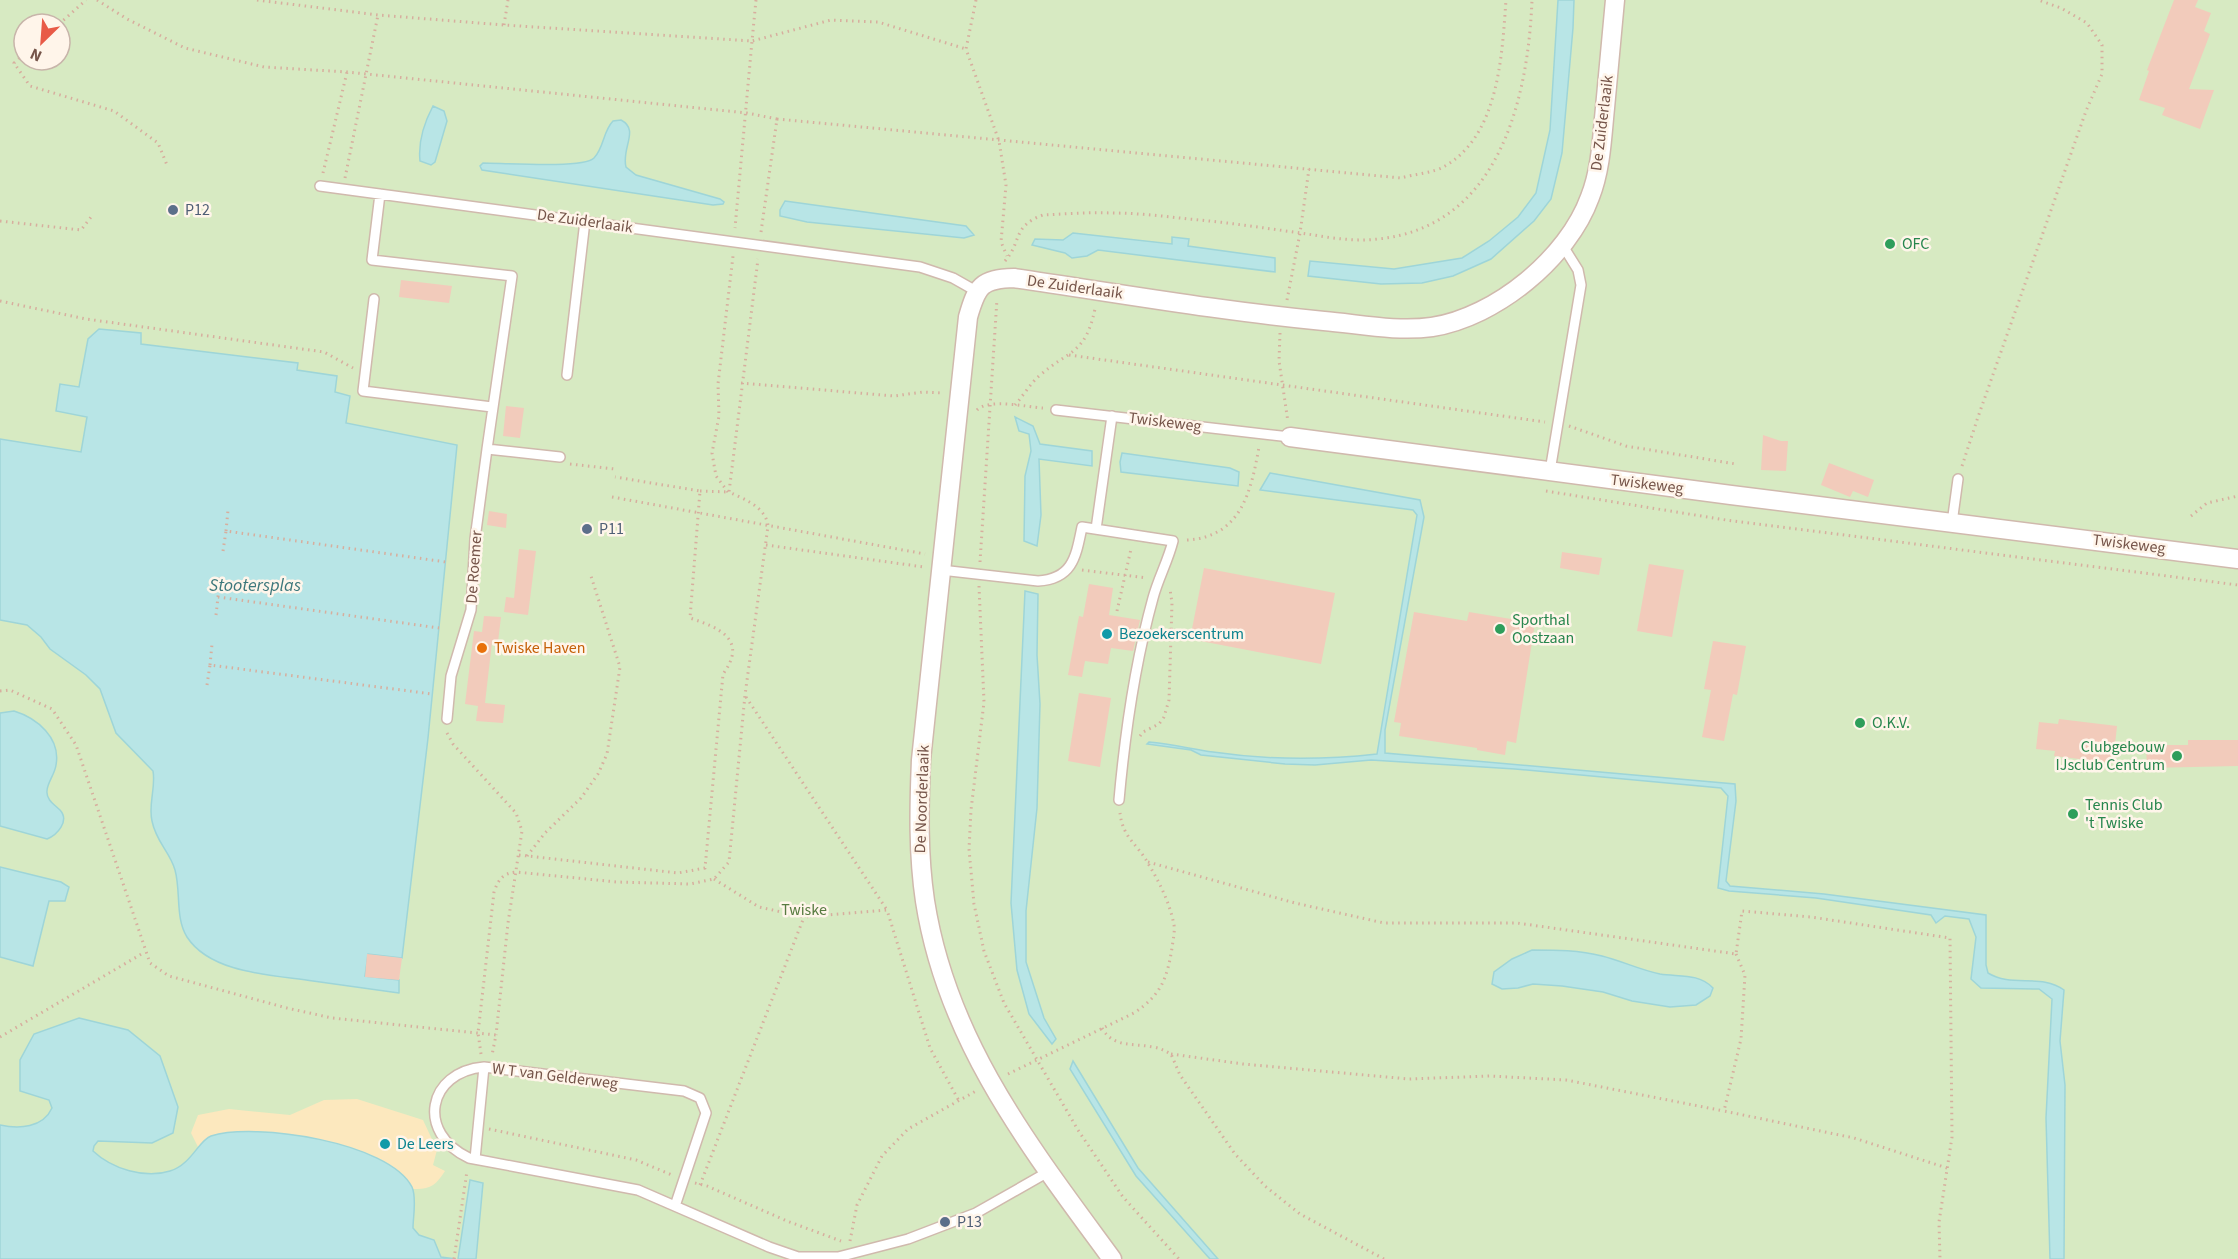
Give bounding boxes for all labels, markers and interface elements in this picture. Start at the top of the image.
north arrow [12,12,72,72]
text: N [27,42,46,67]
street label: De Zuiderlaaik [1585,74,1619,172]
place label: P12 [185,199,210,221]
marker: P12 [166,203,180,217]
street label: De Zuiderlaaik [536,203,634,239]
place label: OFC [1902,233,1930,255]
marker: OFC [1883,237,1897,251]
street label: De Zuiderlaaik [1026,269,1124,305]
street label: Twiskeweg [1127,407,1203,437]
street label: Twiskeweg [1609,469,1685,499]
place label: P11 [599,518,624,540]
marker: P11 [580,522,594,536]
street label: De Roemer [460,529,488,604]
street label: Twiskeweg [2091,529,2167,559]
water label: Stootersplas [209,573,301,598]
place label: Sporthal Oostzaan [1512,609,1574,649]
marker: Sporthal Oostzaan [1493,622,1507,636]
place label: Bezoekerscentrum [1119,623,1244,645]
marker: Bezoekerscentrum [1100,627,1114,641]
place label: Twiske Haven [494,637,586,659]
marker: Twiske Haven [475,641,489,655]
place label: O.K.V. [1872,712,1910,734]
marker: O.K.V. [1853,716,1867,730]
place label: Clubgebouw IJsclub Centrum [2056,736,2165,776]
street label: De Noorderlaaik [909,744,935,854]
marker: Clubgebouw IJsclub Centrum [2170,749,2184,763]
place label: Tennis Club 't Twiske [2085,794,2163,834]
marker: Tennis Club 't Twiske [2066,807,2080,821]
park label: Twiske [781,899,827,921]
street label: W T van Gelderweg [491,1057,619,1095]
place label: De Leers [397,1133,454,1155]
marker: De Leers [378,1137,392,1151]
place label: P13 [957,1211,982,1233]
marker: P13 [938,1215,952,1229]

